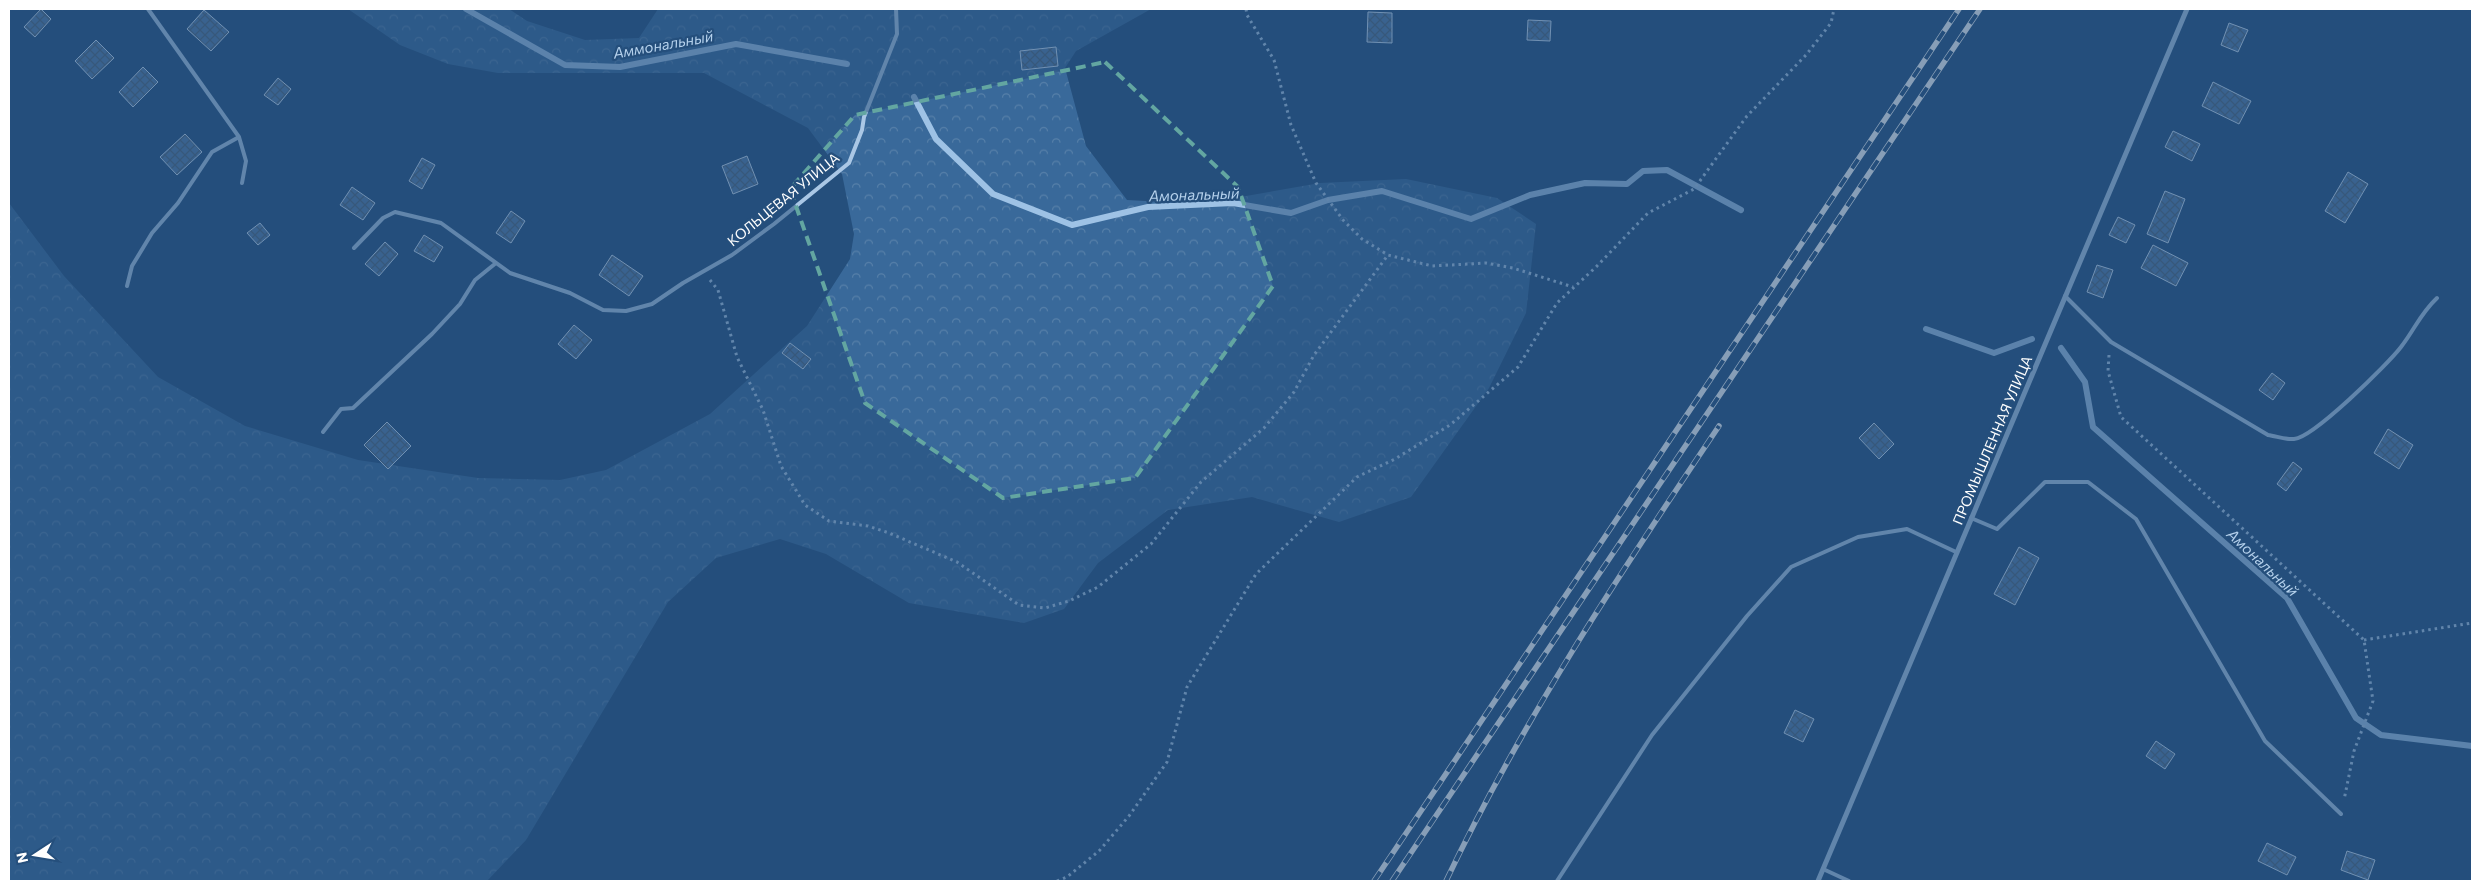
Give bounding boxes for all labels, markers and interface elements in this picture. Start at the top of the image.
water label: Аммональный [611,26,715,62]
street label: КОЛЬЦЕВАЯ УЛИЦА [724,149,843,249]
water label: Амональный [1147,183,1240,205]
street label: ПРОМЫШЛЕННАЯ УЛИЦА [1949,353,2036,527]
water label: Амональный [2223,524,2303,600]
north arrow [10,830,60,880]
text: N [12,851,31,865]

